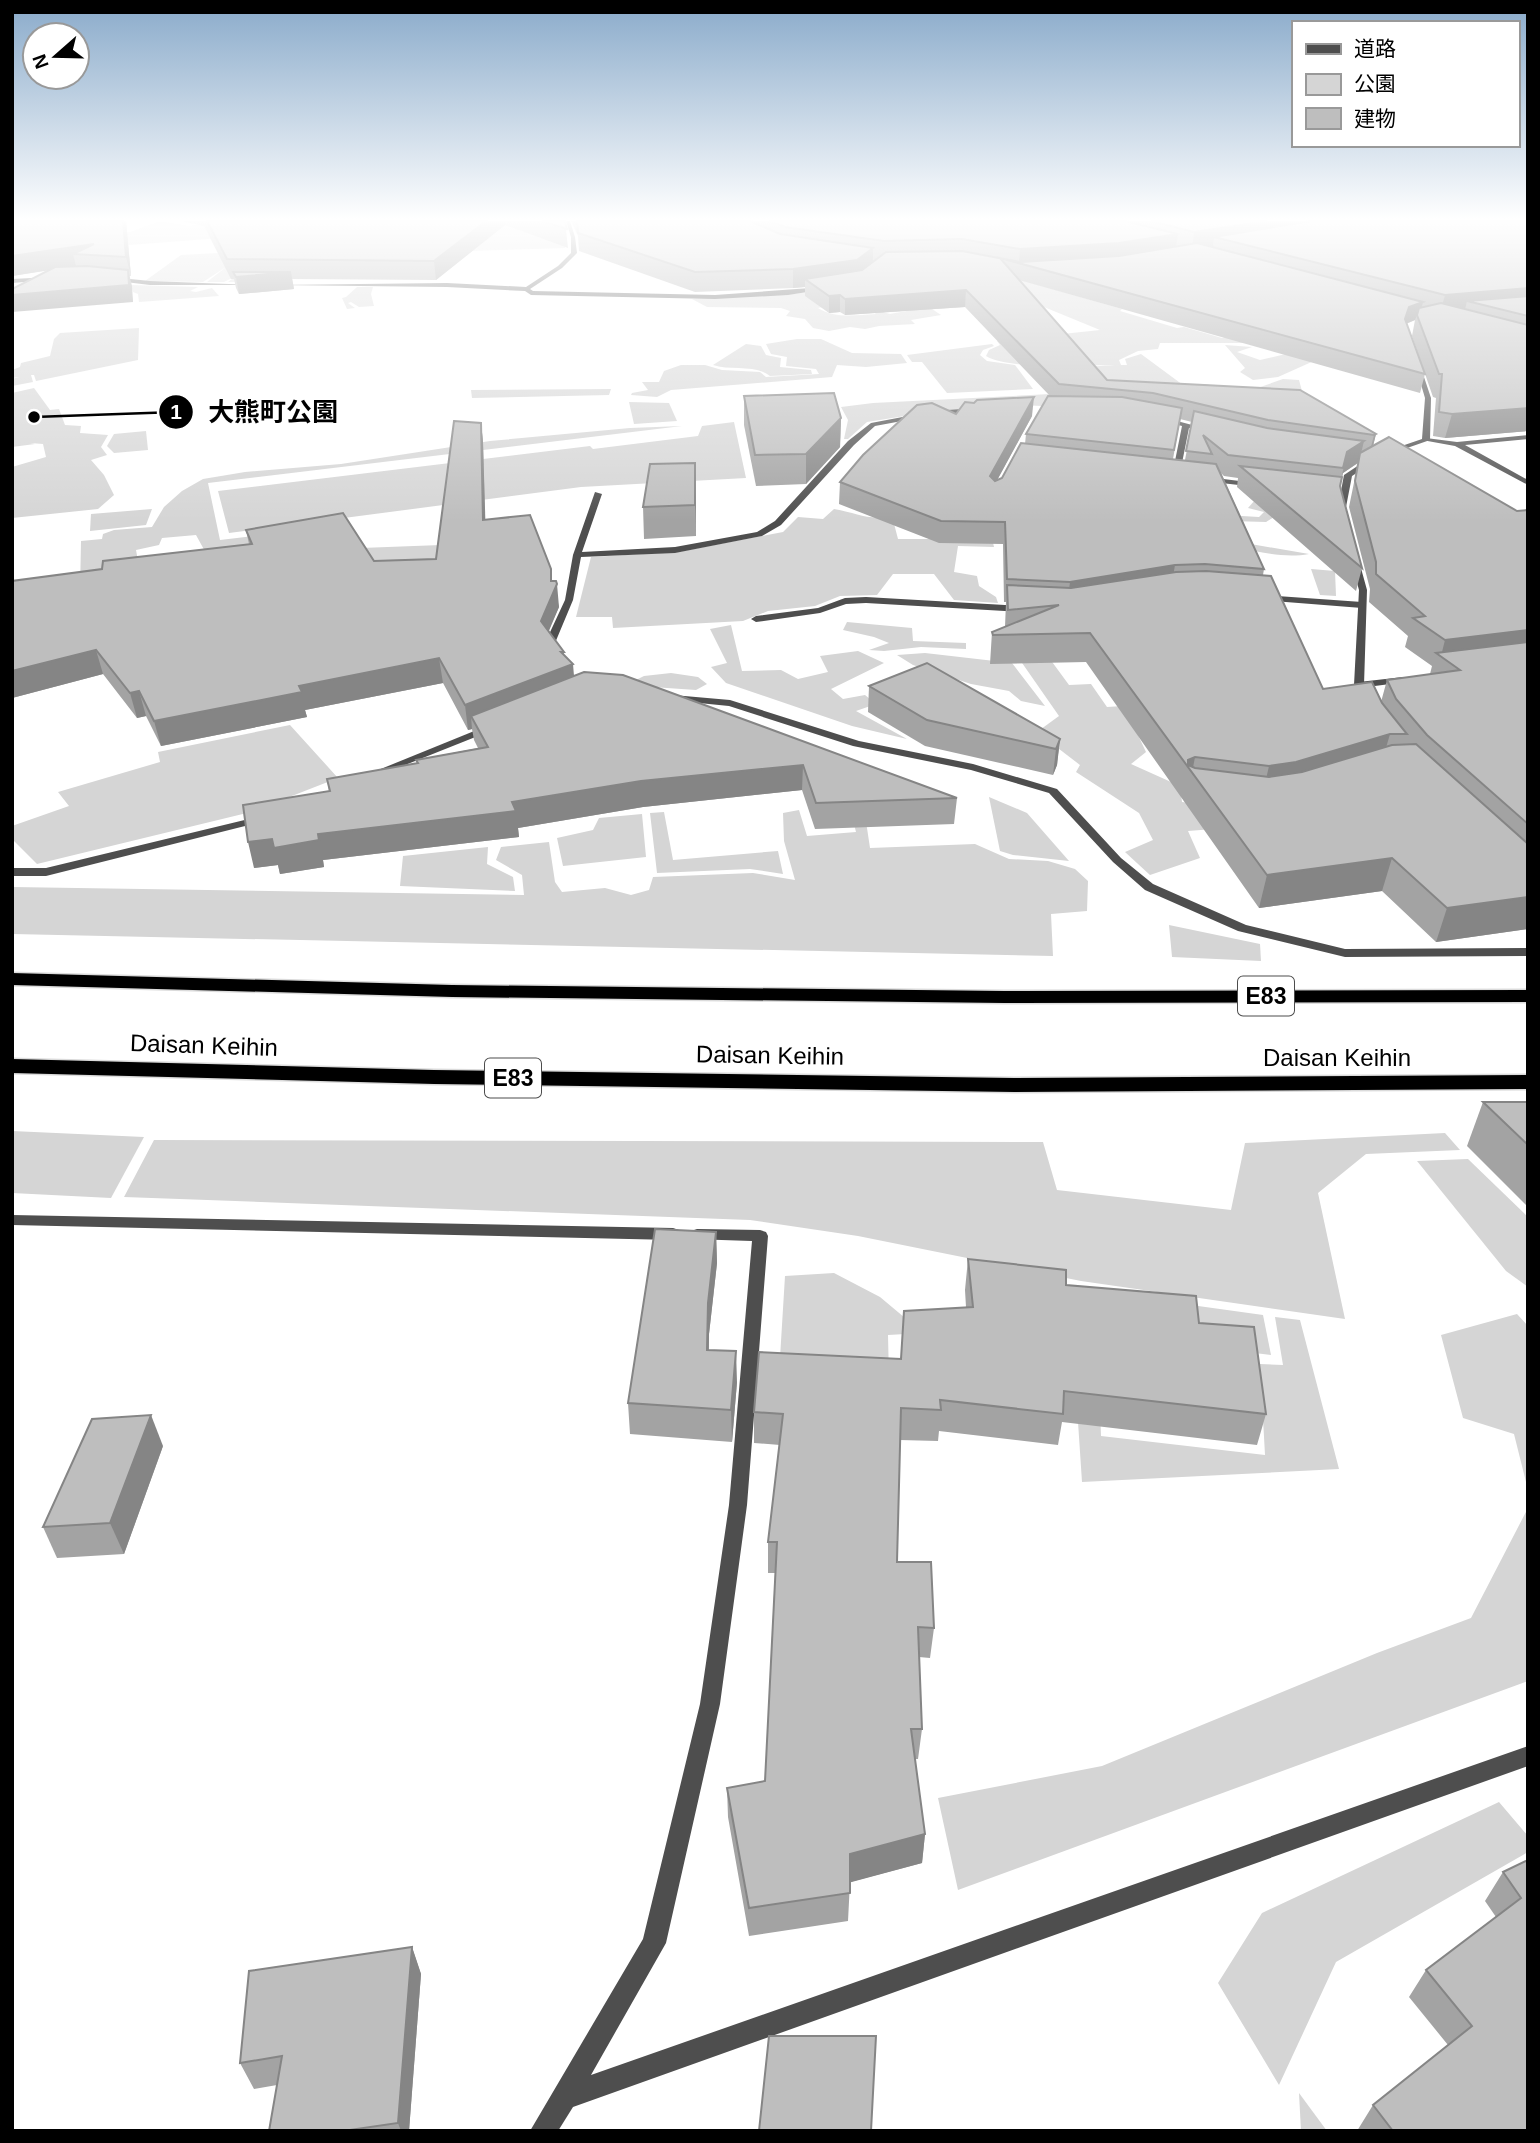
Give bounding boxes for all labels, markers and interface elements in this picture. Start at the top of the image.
north arrow [21,21,91,91]
legend [1292,21,1519,147]
text: 道路 [1354,37,1396,60]
text: N [28,52,53,72]
text: 公園 [1354,72,1396,95]
text: 建物 [1354,107,1396,130]
callout: 大熊町公園 [159,388,352,435]
text: 大熊町公園 [208,397,338,427]
text: 1 [170,400,182,423]
road number: E83 [1238,976,1294,1015]
street label: Daisan Keihin [130,1029,278,1061]
street label: Daisan Keihin [696,1040,844,1070]
street label: Daisan Keihin [1263,1044,1411,1071]
road number: E83 [485,1058,541,1098]

